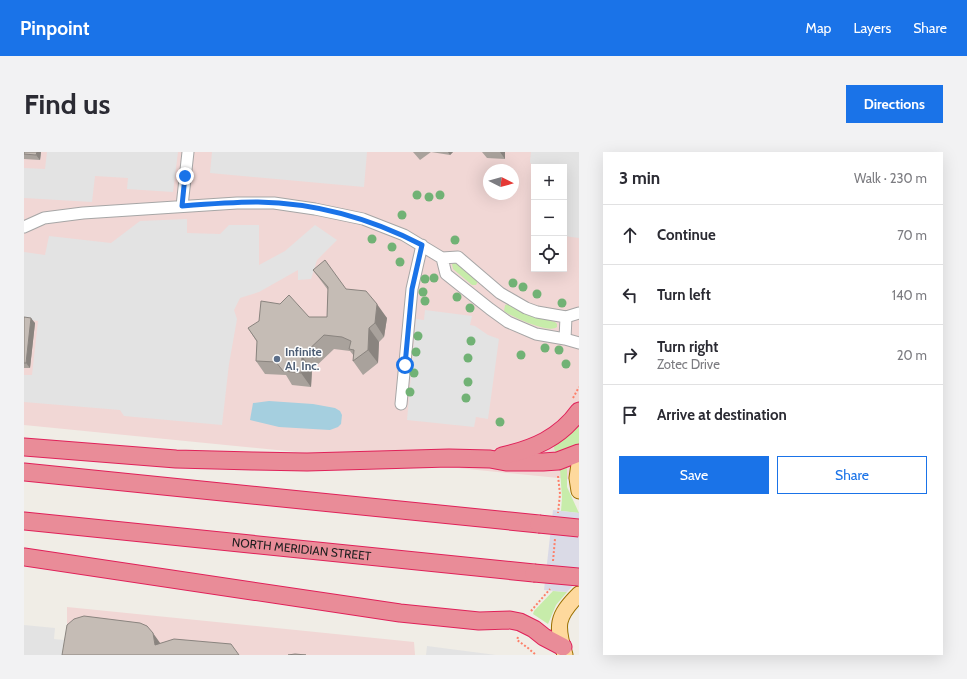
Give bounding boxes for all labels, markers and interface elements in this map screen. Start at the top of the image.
text: Pinpoint [20,17,89,40]
text: Map [806,19,831,37]
text: Layers [853,19,891,37]
text: Share [913,19,947,37]
button: Directions [846,85,943,123]
text: Find us [24,87,110,121]
north arrow [483,164,519,200]
map controls [531,164,567,272]
button: + [531,164,567,200]
route end [176,167,194,185]
text: 3 min [619,168,660,188]
text: Walk · 230 m [854,170,927,186]
button: − [531,200,567,236]
icon: ahead [619,224,641,246]
text: Continue [657,226,716,244]
text: 70 m [897,227,927,243]
button: locate [531,236,567,272]
icon: left [619,284,641,306]
text: Turn left [657,286,711,304]
text: 140 m [892,287,927,303]
text: Turn right [657,338,718,356]
place label: Infinite AI, Inc. [285,344,322,373]
icon: right [619,344,641,366]
text: 20 m [897,347,927,363]
marker: Infinite AI, Inc. [272,354,282,364]
route start [396,356,414,374]
text: Zotec Drive [657,356,720,372]
icon: arrive [619,404,641,426]
text: Arrive at destination [657,406,787,424]
button: Save [619,456,769,494]
button: Share [777,456,927,494]
street label: NORTH MERIDIAN STREET [231,534,373,563]

